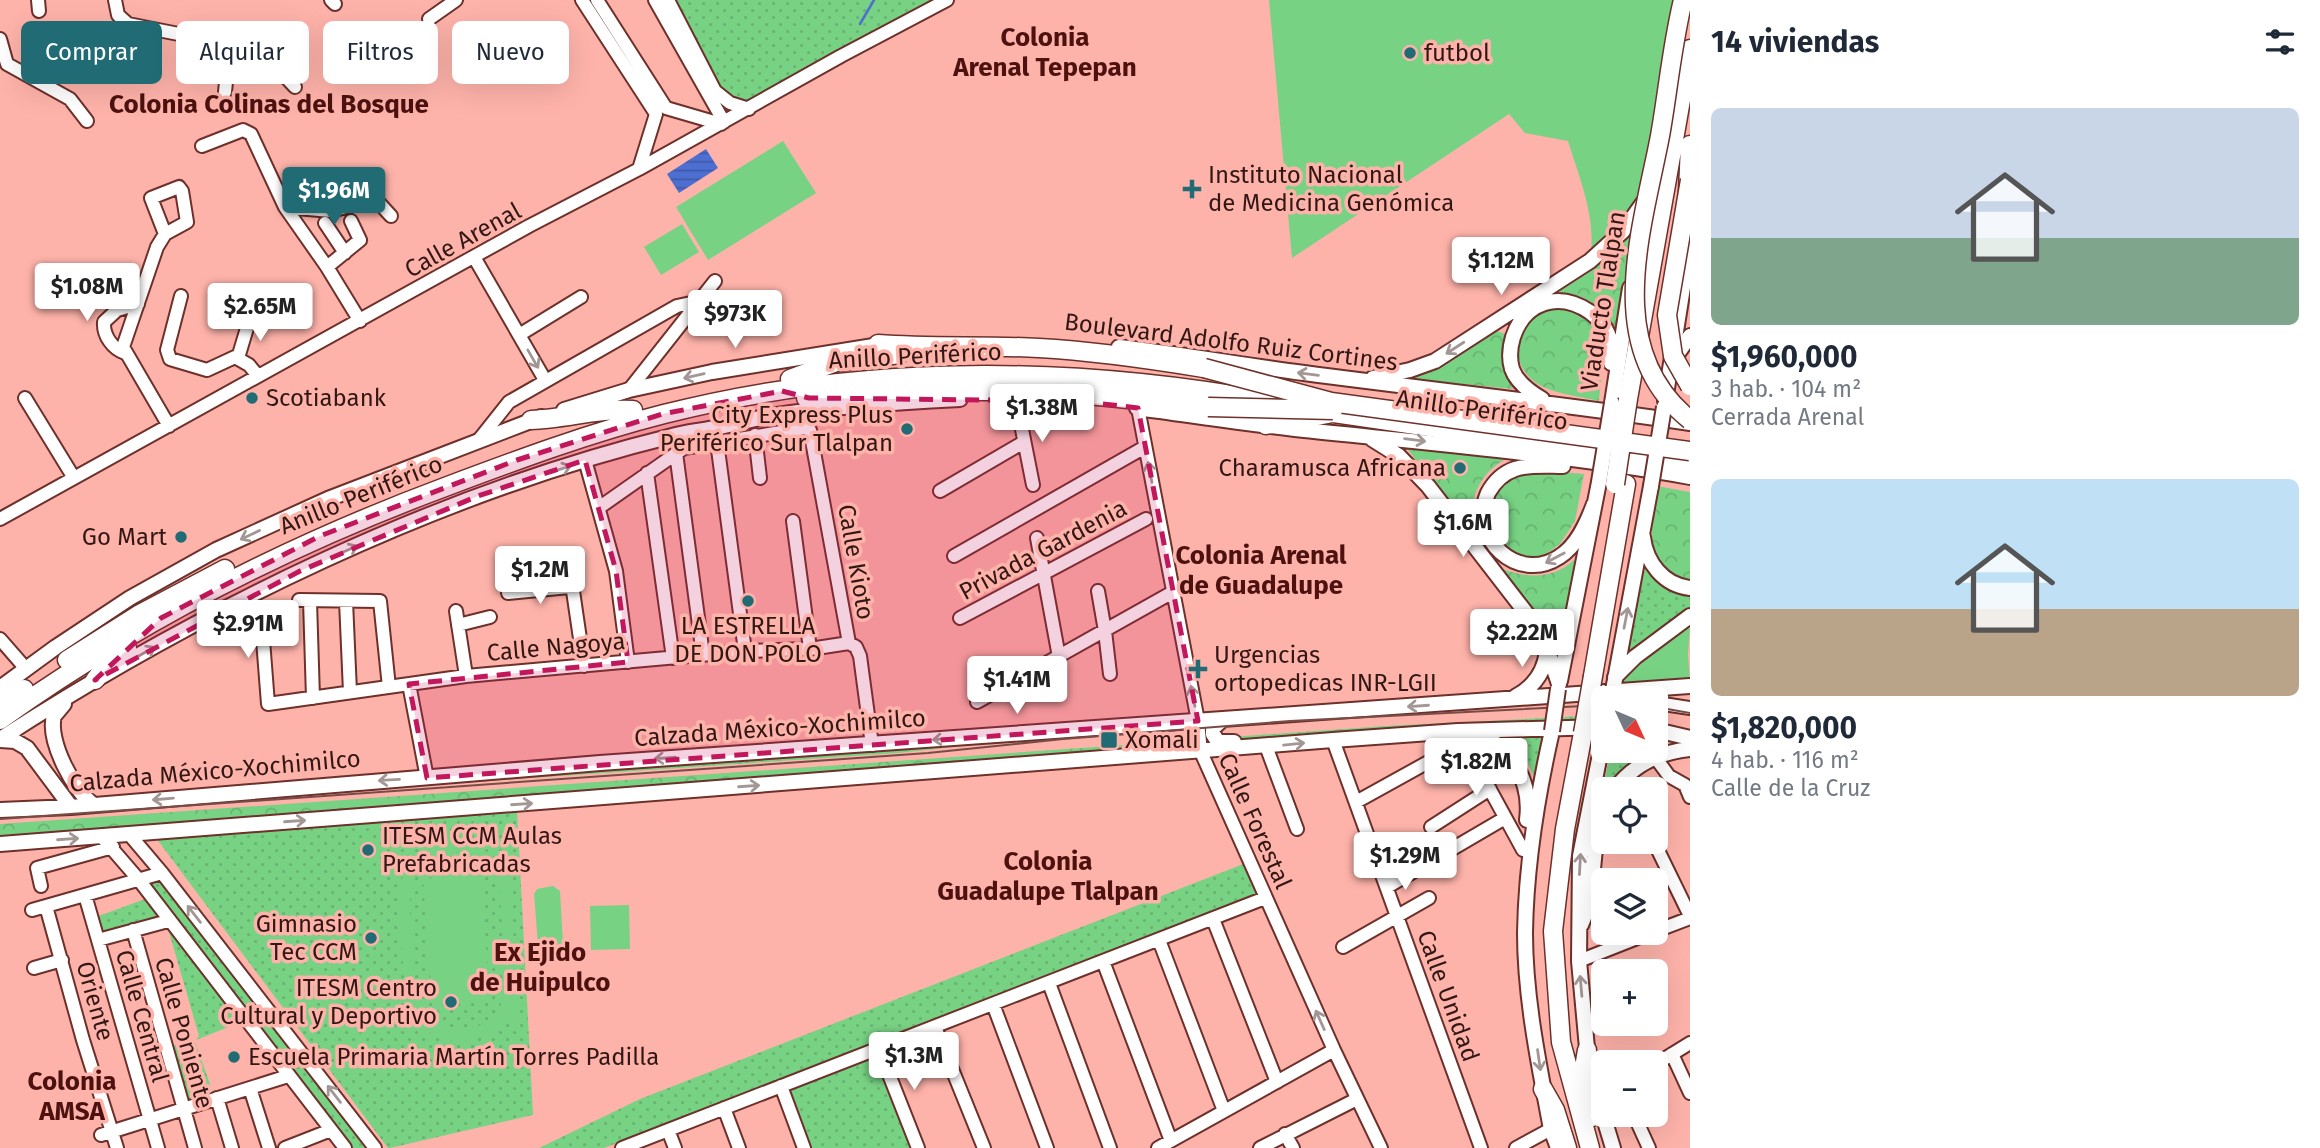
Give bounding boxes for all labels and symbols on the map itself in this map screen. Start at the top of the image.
district label: Colonia Arenal Tepepan [952,22,1137,83]
place label: futbol [1424,39,1490,67]
marker: futbol [1402,45,1418,61]
district label: Colonia Colinas del Bosque [109,89,429,120]
place label: Instituto Nacional de Medicina Genómica [1208,161,1454,217]
pin: $1.96M [277,168,391,227]
marker: Instituto Nacional de Medicina Genómica [1182,179,1202,199]
street label: Calle Arenal [400,197,526,283]
street label: Viaducto Tlalpan [1575,209,1631,393]
pin: $1.12M [1444,238,1558,297]
pin: $1.08M [30,264,144,323]
pin: $2.65M [203,284,317,343]
pin: $973K [686,290,784,350]
street label: Boulevard Adolfo Ruiz Cortines [1063,308,1399,376]
street label: Anillo Periférico [828,337,1002,375]
one-way arrow [1445,342,1465,356]
one-way arrow [526,348,540,368]
one-way arrow [1297,367,1320,380]
one-way arrow [683,370,706,383]
place label: Scotiabank [266,384,387,412]
pin: $1.38M [985,384,1099,444]
street label: Anillo Periférico [1394,384,1570,436]
marker: Scotiabank [244,390,260,406]
place label: City Express Plus Periférico Sur Tlalpan [660,401,893,457]
marker: City Express Plus Periférico Sur Tlalpan [899,421,915,437]
one-way arrow [1403,434,1426,447]
street label: Anillo Periférico [275,450,447,540]
place label: Charamusca Africana [1219,454,1446,482]
marker: Charamusca Africana [1452,460,1468,476]
one-way arrow [549,461,571,474]
one-way arrow [1143,461,1156,484]
street label: Privada Gardenia [954,494,1132,606]
pin: $1.6M [1414,500,1512,559]
street label: Calle Kioto [832,502,880,622]
place label: Go Mart [82,523,167,551]
marker: Go Mart [173,529,189,545]
one-way arrow [240,529,261,542]
district label: Colonia Arenal de Guadalupe [1175,540,1347,601]
one-way arrow [337,543,359,556]
pin: $1.2M [491,546,589,606]
one-way arrow [1546,551,1566,565]
marker: LA ESTRELLA DE DON POLO [740,593,756,609]
pin: $2.91M [191,600,305,660]
one-way arrow [1620,607,1633,630]
pin: $2.22M [1465,610,1579,669]
place label: LA ESTRELLA DE DON POLO [674,612,822,668]
street label: Calle Nagoya [485,627,627,667]
place label: Urgencias ortopedicas INR-LGII [1214,641,1437,697]
one-way arrow [135,645,155,659]
pin: $1.41M [960,656,1074,716]
marker: Urgencias ortopedicas INR-LGII [1188,659,1208,679]
one-way arrow [1186,685,1199,708]
north arrow [1591,686,1668,763]
one-way arrow [1407,700,1430,713]
street label: Calzada México-Xochimilco [633,704,927,752]
place label: Xomali [1125,726,1199,754]
marker: Xomali [1099,730,1119,750]
one-way arrow [932,733,954,746]
one-way arrow [1282,737,1305,750]
pin: $1.82M [1419,738,1533,798]
street label: Calzada México-Xochimilco [68,744,362,798]
street label: Calle Forestal [1213,749,1297,893]
one-way arrow [654,752,677,765]
one-way arrow [378,773,401,786]
one-way arrow [737,779,759,792]
one-way arrow [152,793,174,806]
one-way arrow [510,797,532,810]
one-way arrow [283,814,306,827]
place label: ITESM CCM Aulas Prefabricadas [382,822,562,878]
one-way arrow [56,832,79,845]
pin: $1.29M [1348,832,1462,892]
marker: ITESM CCM Aulas Prefabricadas [360,842,376,858]
district label: Colonia Guadalupe Tlalpan [937,846,1159,907]
one-way arrow [1573,853,1586,876]
one-way arrow [186,906,201,924]
place label: Gimnasio Tec CCM [256,910,357,966]
street label: Calle Unidad [1411,926,1485,1066]
marker: Gimnasio Tec CCM [363,930,379,946]
district label: Ex Ejido de Huipulco [470,937,610,998]
street label: Calle Central [110,947,174,1085]
street label: Calle Poniente [149,954,219,1112]
street label: Oriente [70,958,120,1044]
place label: ITESM Centro Cultural y Deportivo [220,974,437,1030]
one-way arrow [1574,975,1587,997]
marker: ITESM Centro Cultural y Deportivo [443,994,459,1010]
one-way arrow [1313,1010,1326,1031]
pin: $1.3M [865,1032,963,1092]
place label: Escuela Primaria Martín Torres Padilla [248,1043,659,1071]
one-way arrow [1533,1048,1546,1071]
marker: Escuela Primaria Martín Torres Padilla [226,1049,242,1065]
district label: Colonia AMSA [28,1066,116,1127]
one-way arrow [326,1085,341,1104]

